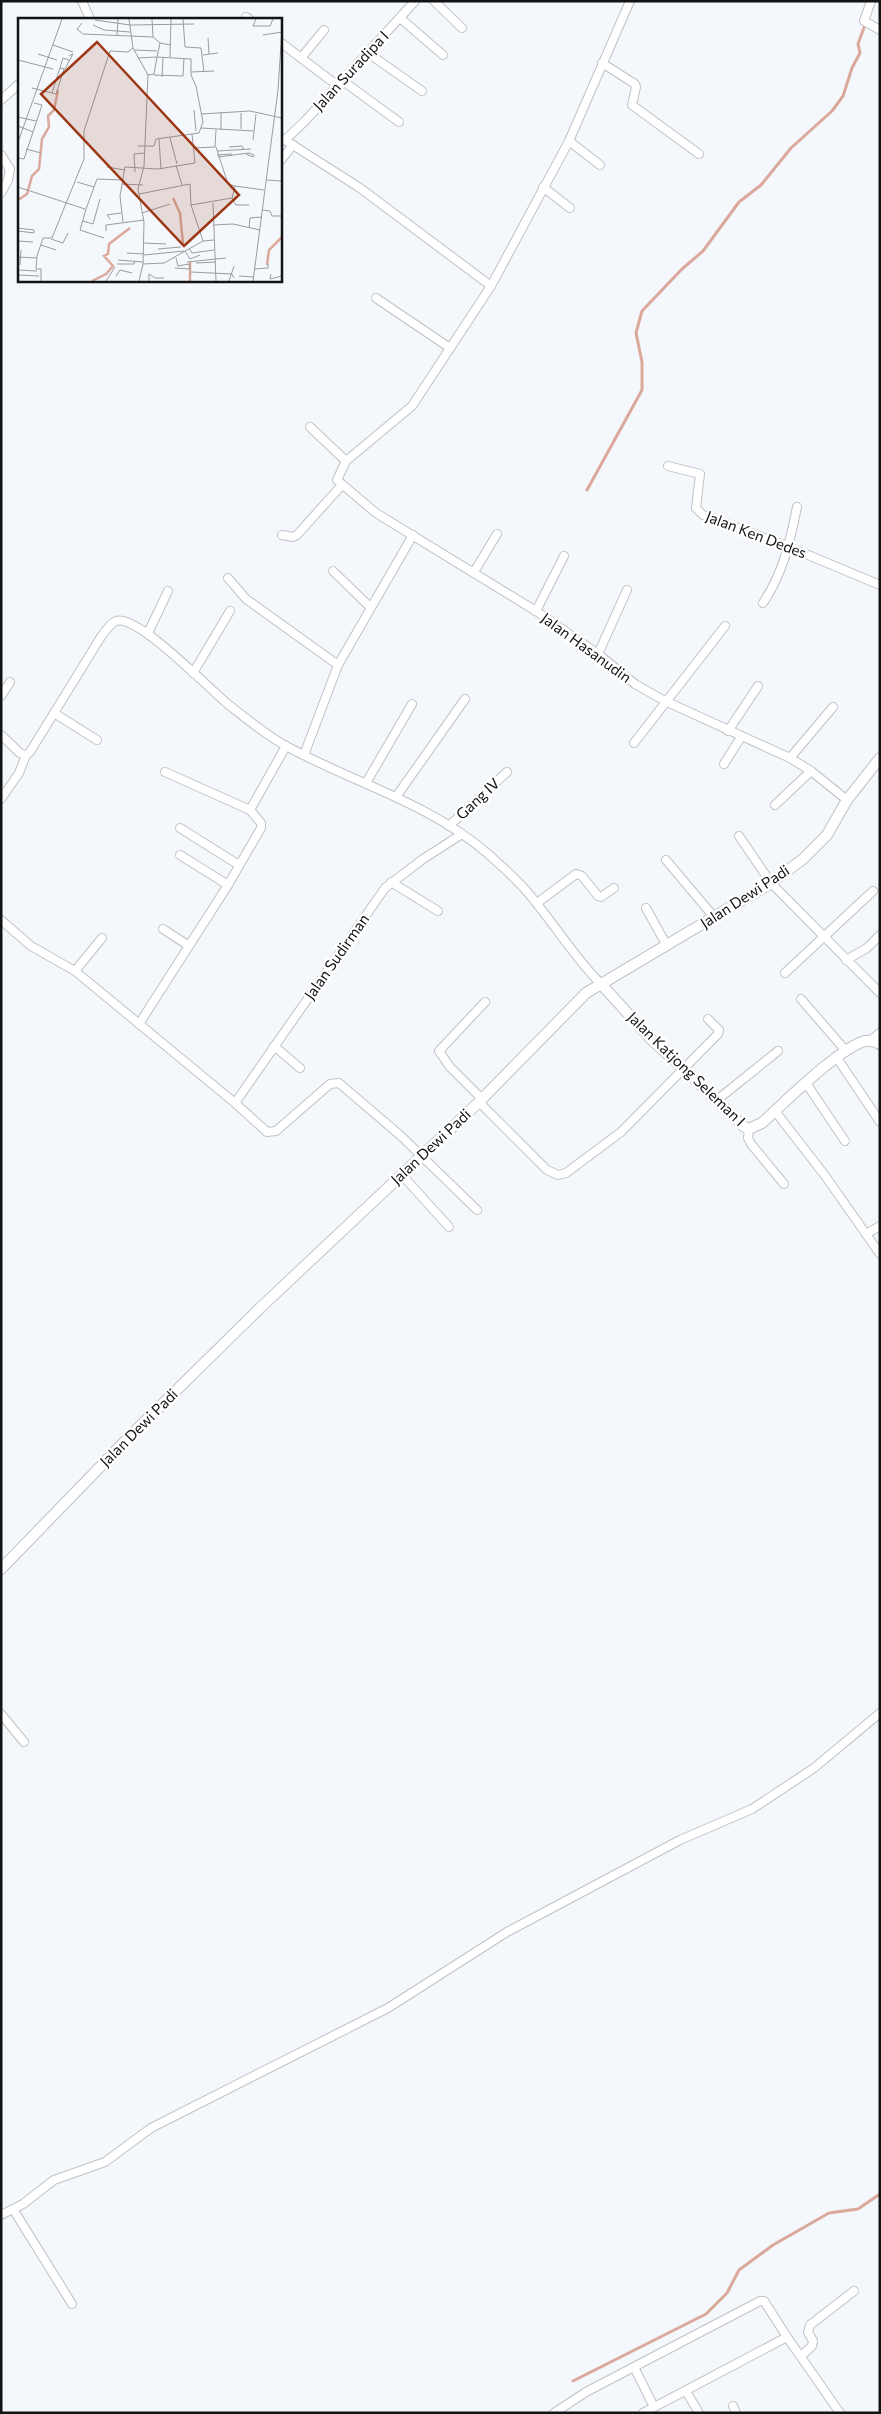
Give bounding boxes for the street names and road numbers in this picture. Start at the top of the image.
street label: Jalan Suradipa I [309,27,392,114]
street label: Jalan Ken Dedes [703,507,810,562]
street label: Jalan Hasanudin [538,608,635,686]
street label: Gang IV [452,774,503,823]
street label: Jalan Dewi Padi [697,861,792,932]
street label: Jalan Sudirman [300,910,372,1003]
street label: Jalan Katjong Seleman I [624,1007,749,1129]
street label: Jalan Dewi Padi [387,1105,474,1188]
street label: Jalan Dewi Padi [96,1385,181,1470]

